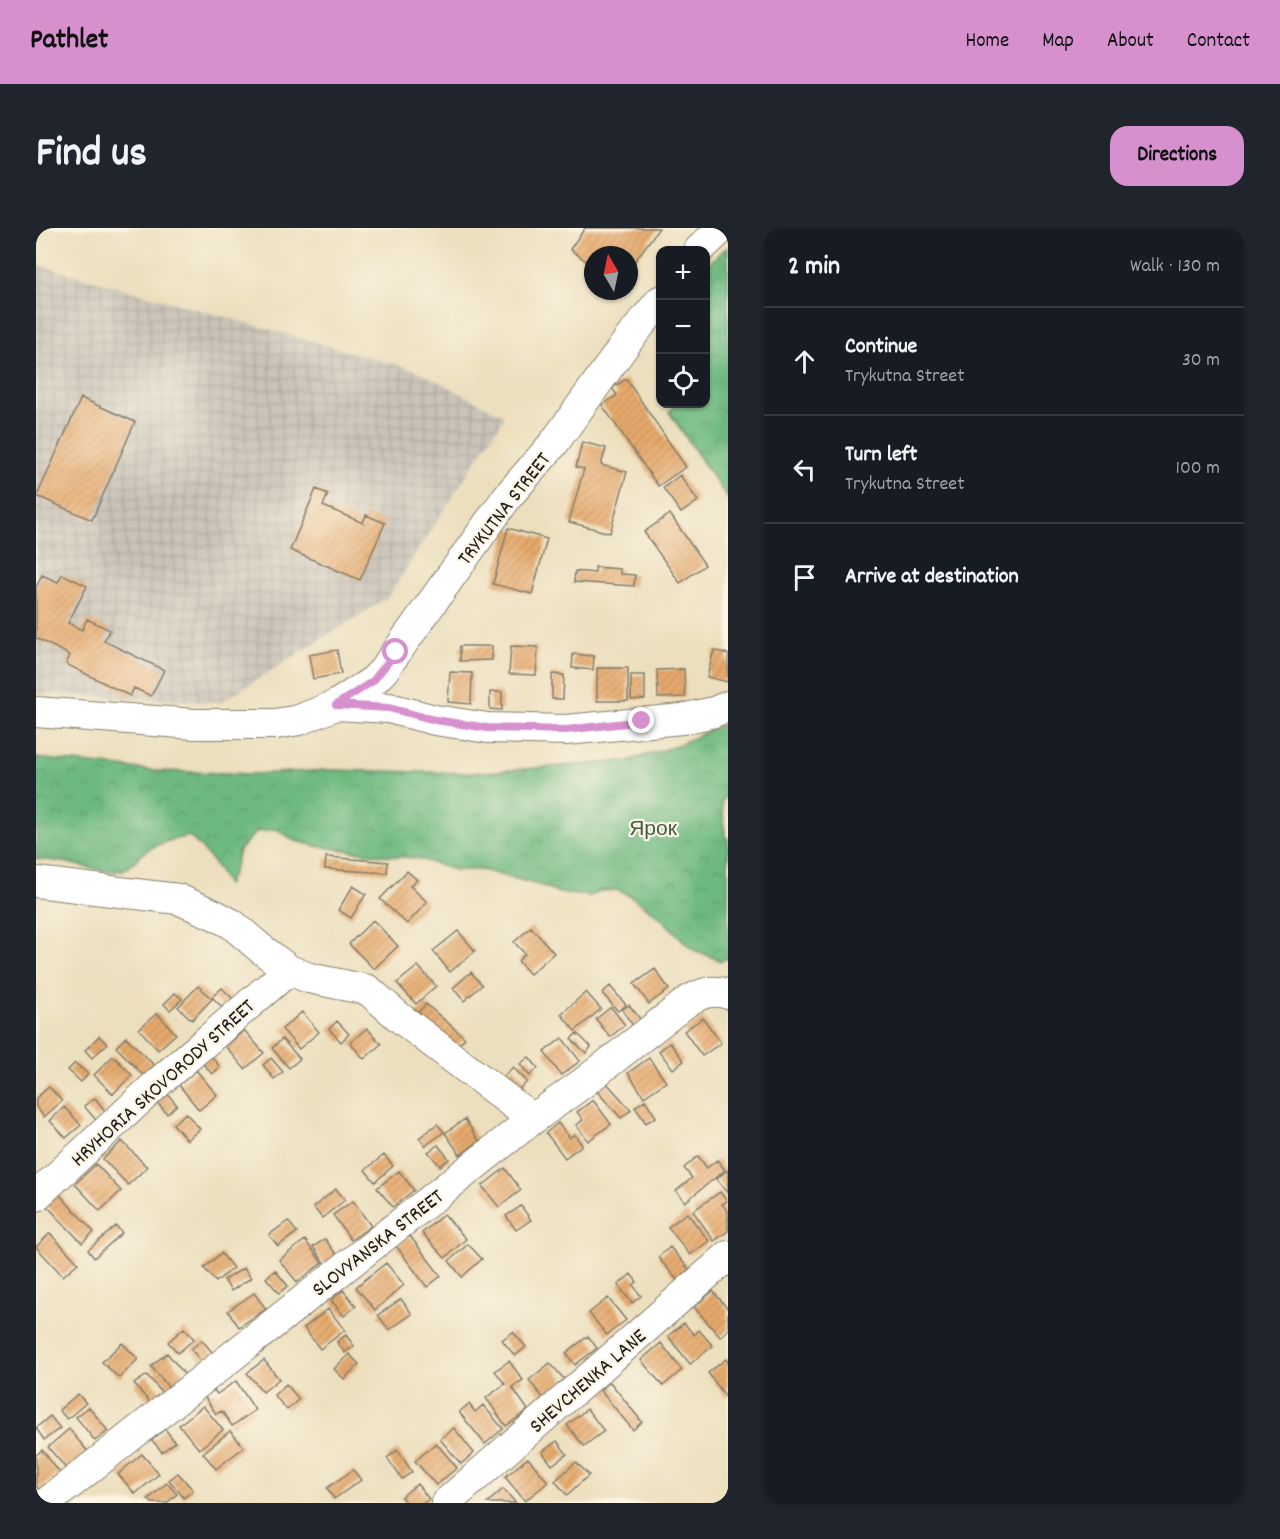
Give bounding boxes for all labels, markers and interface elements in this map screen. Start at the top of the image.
text: Pathlet [30,22,108,62]
text: Home [965,27,1009,57]
text: Map [1042,27,1074,57]
text: About [1107,27,1154,57]
text: Contact [1187,27,1250,57]
text: Find us [36,126,147,186]
button: Directions [1110,126,1244,186]
north arrow [584,246,638,300]
map controls [656,246,710,408]
button: + [656,246,710,300]
text: 2 min [788,249,840,286]
text: Walk · 130 m [1130,253,1220,281]
button: − [656,300,710,354]
text: Continue [845,332,917,363]
icon: ahead [788,345,821,378]
text: 30 m [1182,347,1220,375]
button: locate [656,354,710,408]
text: Trykutna Street [845,363,965,391]
text: Turn left [845,440,917,471]
street label: TRYKUTNA STREET [452,446,560,573]
icon: left [788,453,821,486]
text: 100 m [1176,455,1220,483]
text: Trykutna Street [845,471,965,499]
icon: arrive [788,561,821,594]
text: Arrive at destination [845,562,1019,593]
route start [382,638,408,664]
route end [628,707,654,733]
park label: Ярок [629,816,678,846]
street label: HRYHORIA SKOVORODY STREET [65,993,263,1175]
street label: SLOVYANSKA STREET [307,1183,452,1305]
street label: SHEVCHENKA LANE [524,1323,654,1442]

